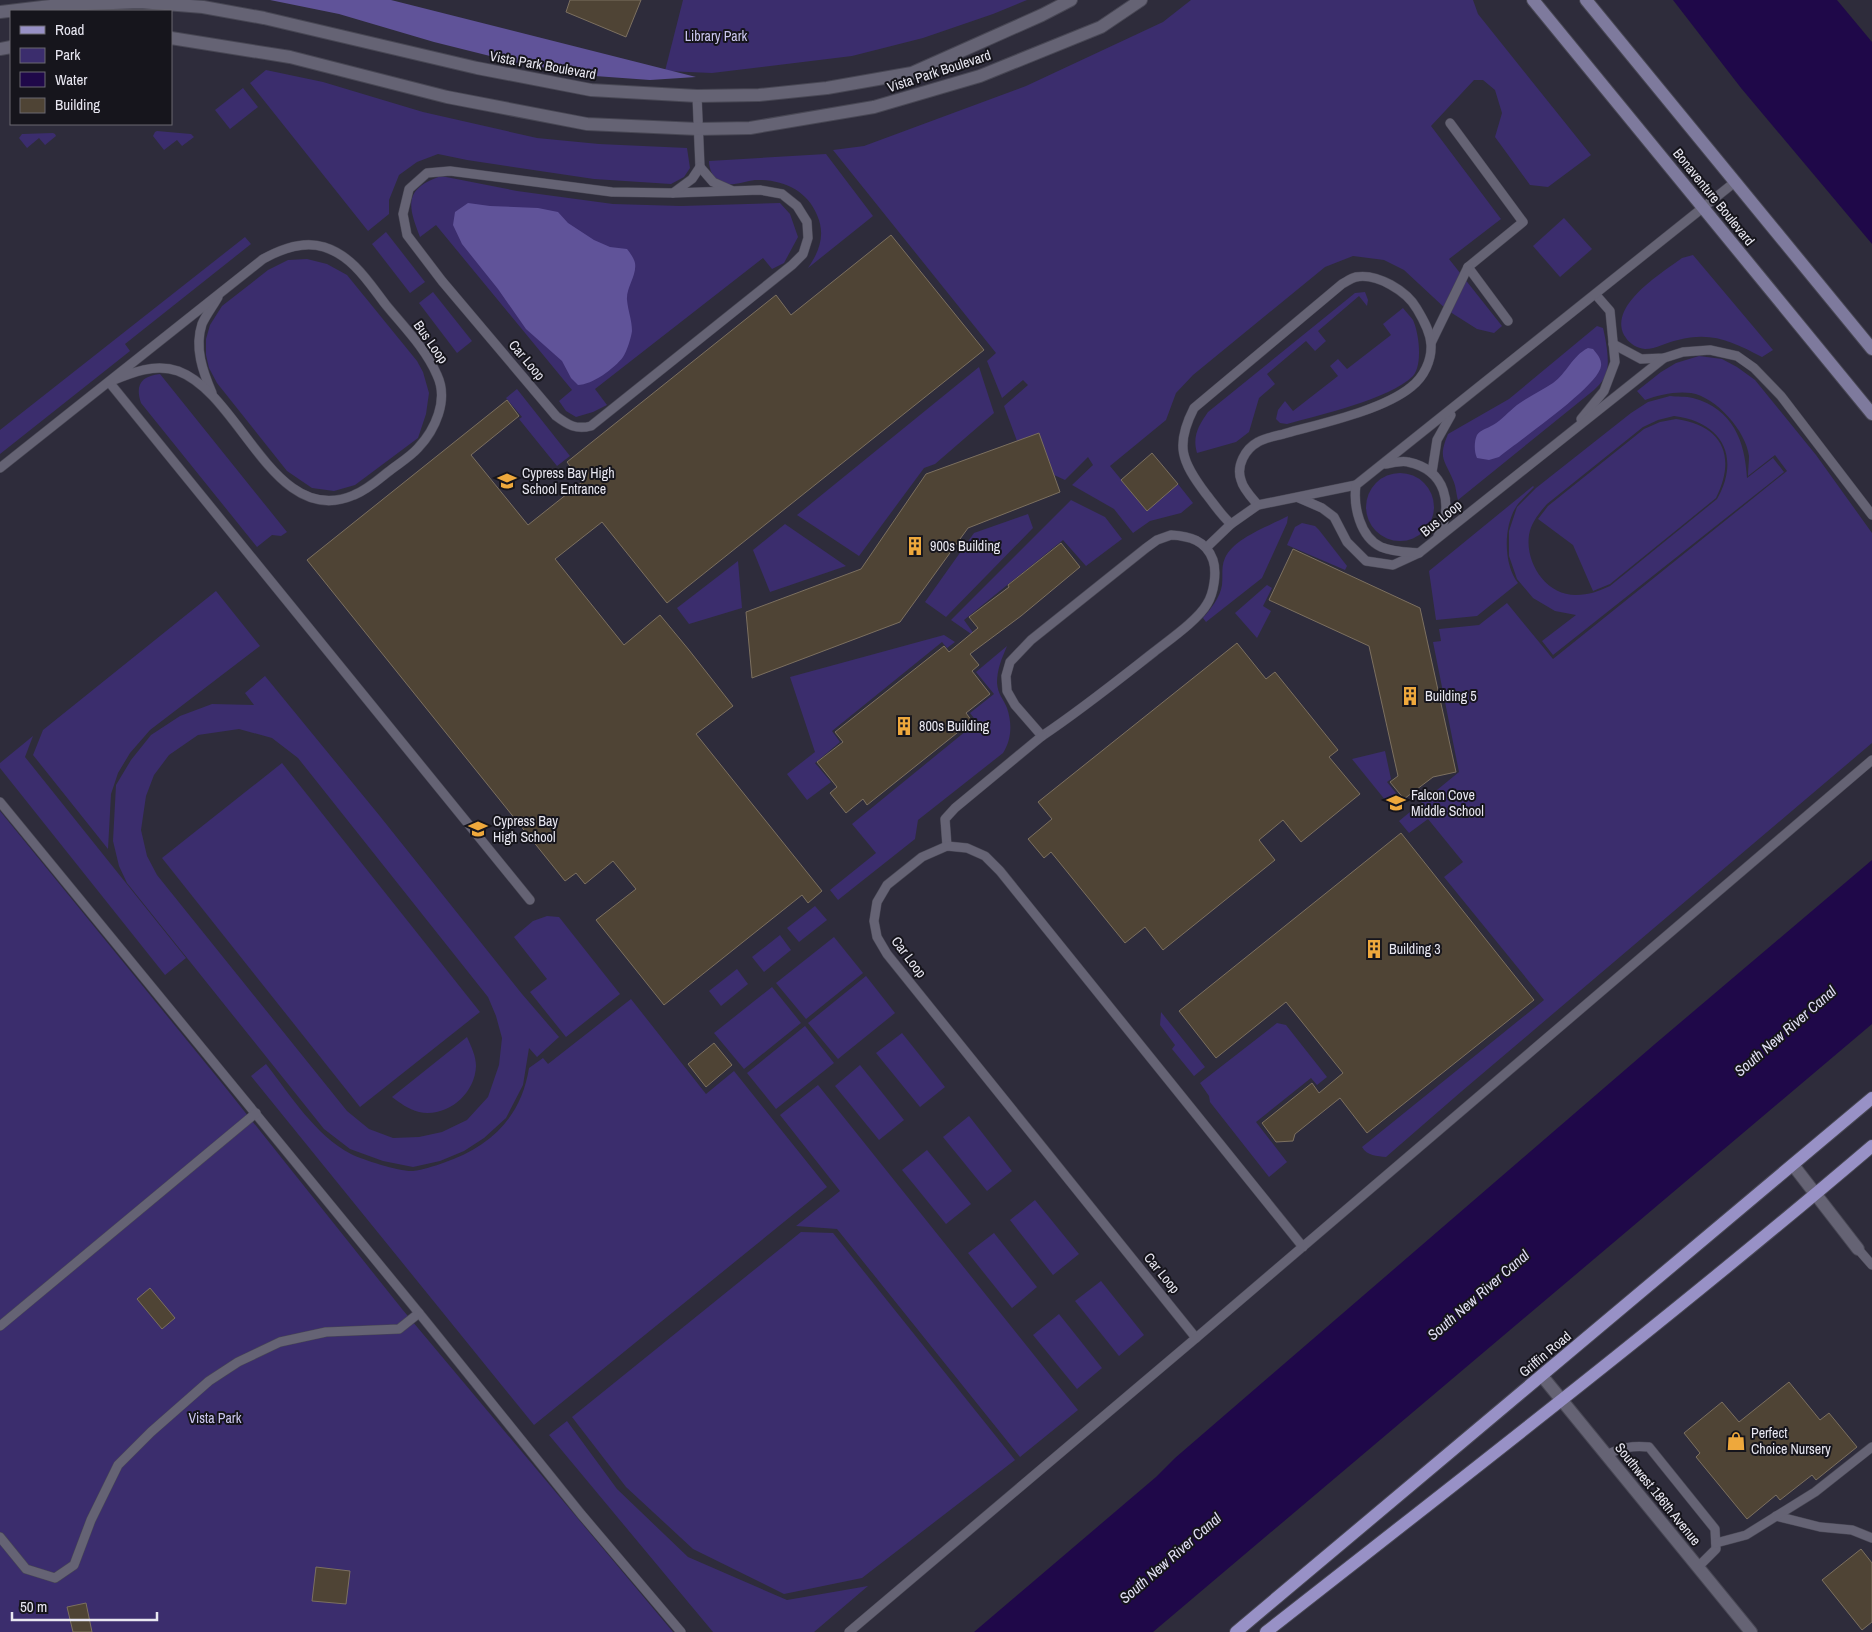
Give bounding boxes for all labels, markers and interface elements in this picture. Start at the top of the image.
legend [10,10,172,125]
text: Road [55,19,84,40]
park label: Library Park [685,27,748,45]
text: Park [55,44,81,65]
street label: Vista Park Boulevard [885,46,993,96]
street label: Vista Park Boulevard [488,47,598,83]
text: Water [55,69,87,90]
text: Building [55,94,100,115]
street label: Bonaventure Boulevard [1669,145,1759,249]
street label: Bus Loop [410,317,452,367]
street label: Car Loop [505,336,549,384]
place label: Cypress Bay High School Entrance [522,464,615,498]
school or university icon: Cypress Bay High School Entrance [496,470,518,492]
street label: Bus Loop [1416,496,1466,540]
building icon: 900s Building [904,535,926,557]
place label: 900s Building [930,537,1001,555]
building icon: Building 5 [1399,685,1421,707]
place label: Building 5 [1425,687,1477,705]
building icon: 800s Building [893,715,915,737]
place label: 800s Building [919,717,990,735]
place label: Falcon Cove Middle School [1411,786,1484,820]
school or university icon: Falcon Cove Middle School [1385,792,1407,814]
place label: Cypress Bay High School [493,812,558,846]
school or university icon: Cypress Bay High School [467,818,489,840]
street label: Car Loop [888,933,930,981]
building icon: Building 3 [1363,938,1385,960]
place label: Building 3 [1389,940,1441,958]
water label: South New River Canal [1730,981,1841,1081]
water label: South New River Canal [1423,1245,1534,1345]
street label: Car Loop [1140,1249,1184,1297]
street label: Griffin Road [1515,1327,1575,1381]
park label: Vista Park [189,1409,242,1427]
place label: Perfect Choice Nursery [1751,1424,1831,1458]
shop icon: Perfect Choice Nursery [1725,1430,1747,1452]
street label: Southwest 186th Avenue [1611,1439,1705,1549]
water label: South New River Canal [1115,1508,1226,1608]
scale bar [12,1590,158,1622]
text: 50 m [20,1596,47,1617]

